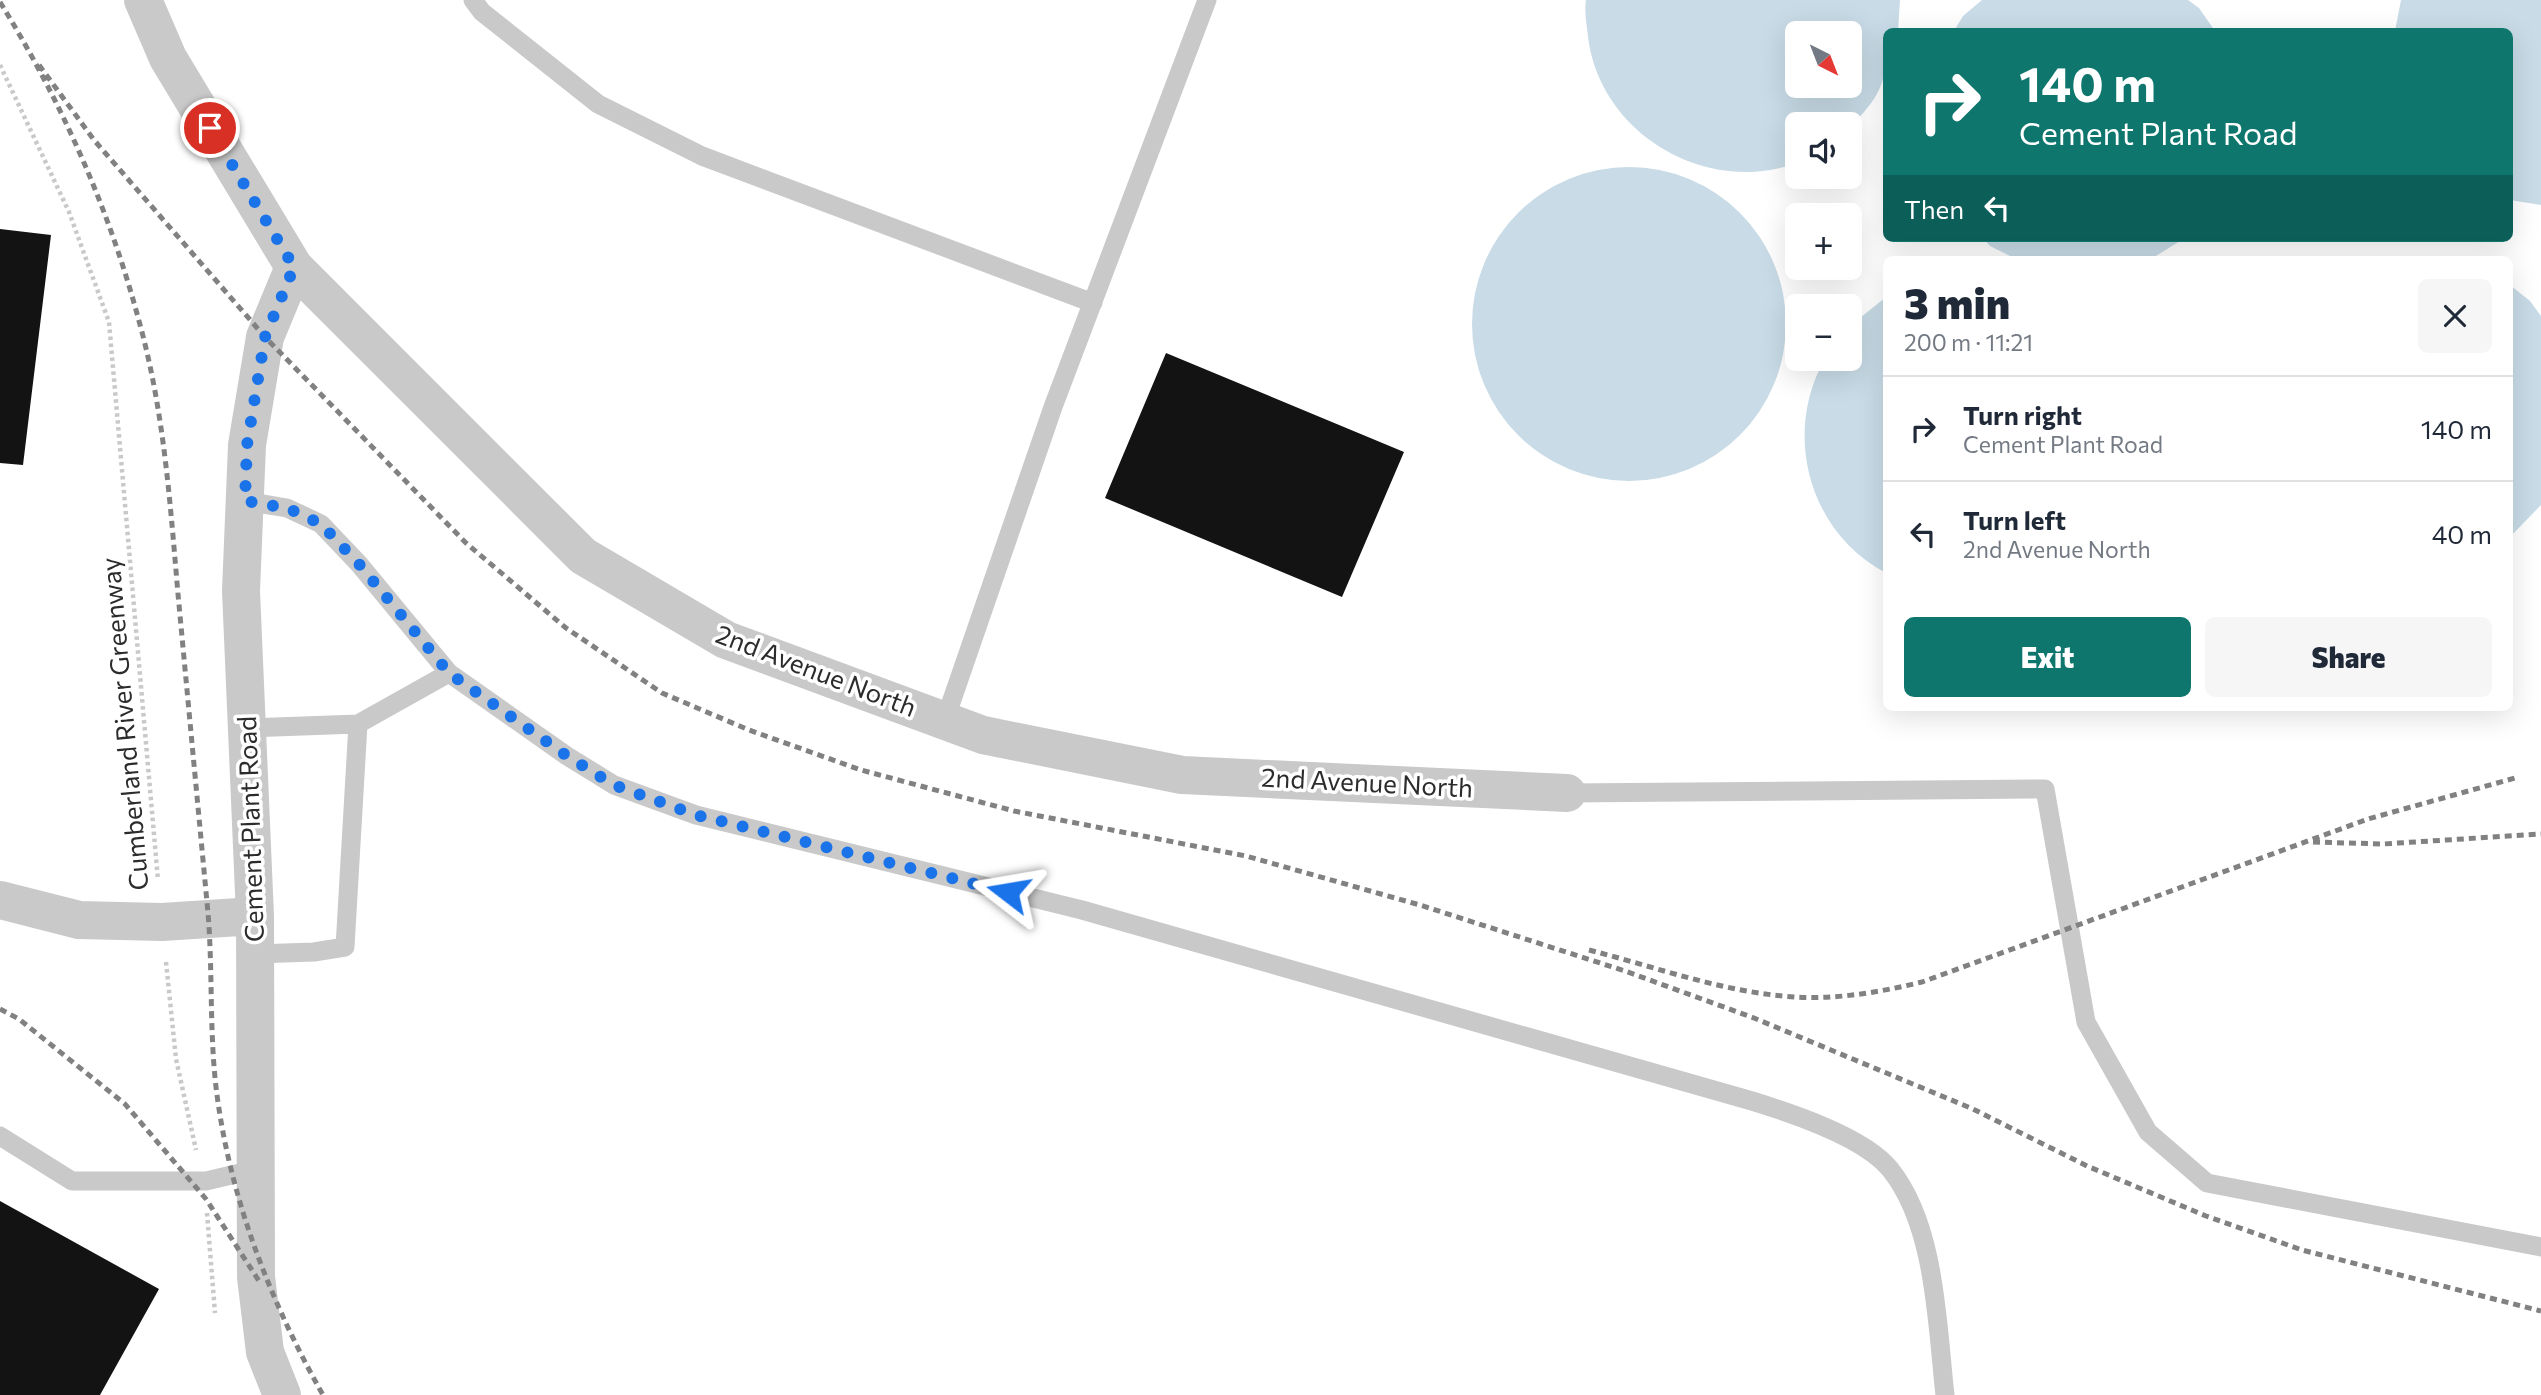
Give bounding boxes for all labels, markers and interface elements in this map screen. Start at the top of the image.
north arrow [1785,21,1862,98]
map controls [1785,21,1862,371]
text: 140 m [2019,52,2156,112]
icon: right [1904,56,1995,147]
pin [180,98,240,158]
icon: arrive [191,109,229,147]
button: sound [1785,112,1862,189]
text: Cement Plant Road [2019,112,2297,152]
icon: left [1978,189,2016,227]
text: Then [1904,193,1964,224]
button: + [1785,203,1862,280]
text: 3 min [1904,276,2010,328]
button: close [2418,279,2492,353]
button: − [1785,294,1862,371]
text: 200 m · 11:21 [1904,328,2033,356]
text: Turn right [1963,399,2082,430]
icon: right [1904,410,1942,448]
text: 140 m [2421,413,2492,444]
text: Cement Plant Road [1963,430,2163,458]
text: Turn left [1963,504,2066,535]
icon: left [1904,515,1942,553]
text: 40 m [2432,518,2492,549]
text: 2nd Avenue North [1963,535,2151,563]
street label: Cumberland River Greenway [94,556,154,892]
street label: 2nd Avenue North [712,617,921,722]
button: Exit [1904,617,2191,697]
button: Share [2205,617,2492,697]
street label: Cement Plant Road [230,715,269,943]
street label: 2nd Avenue North [1260,760,1474,803]
position arrow [971,855,1045,929]

